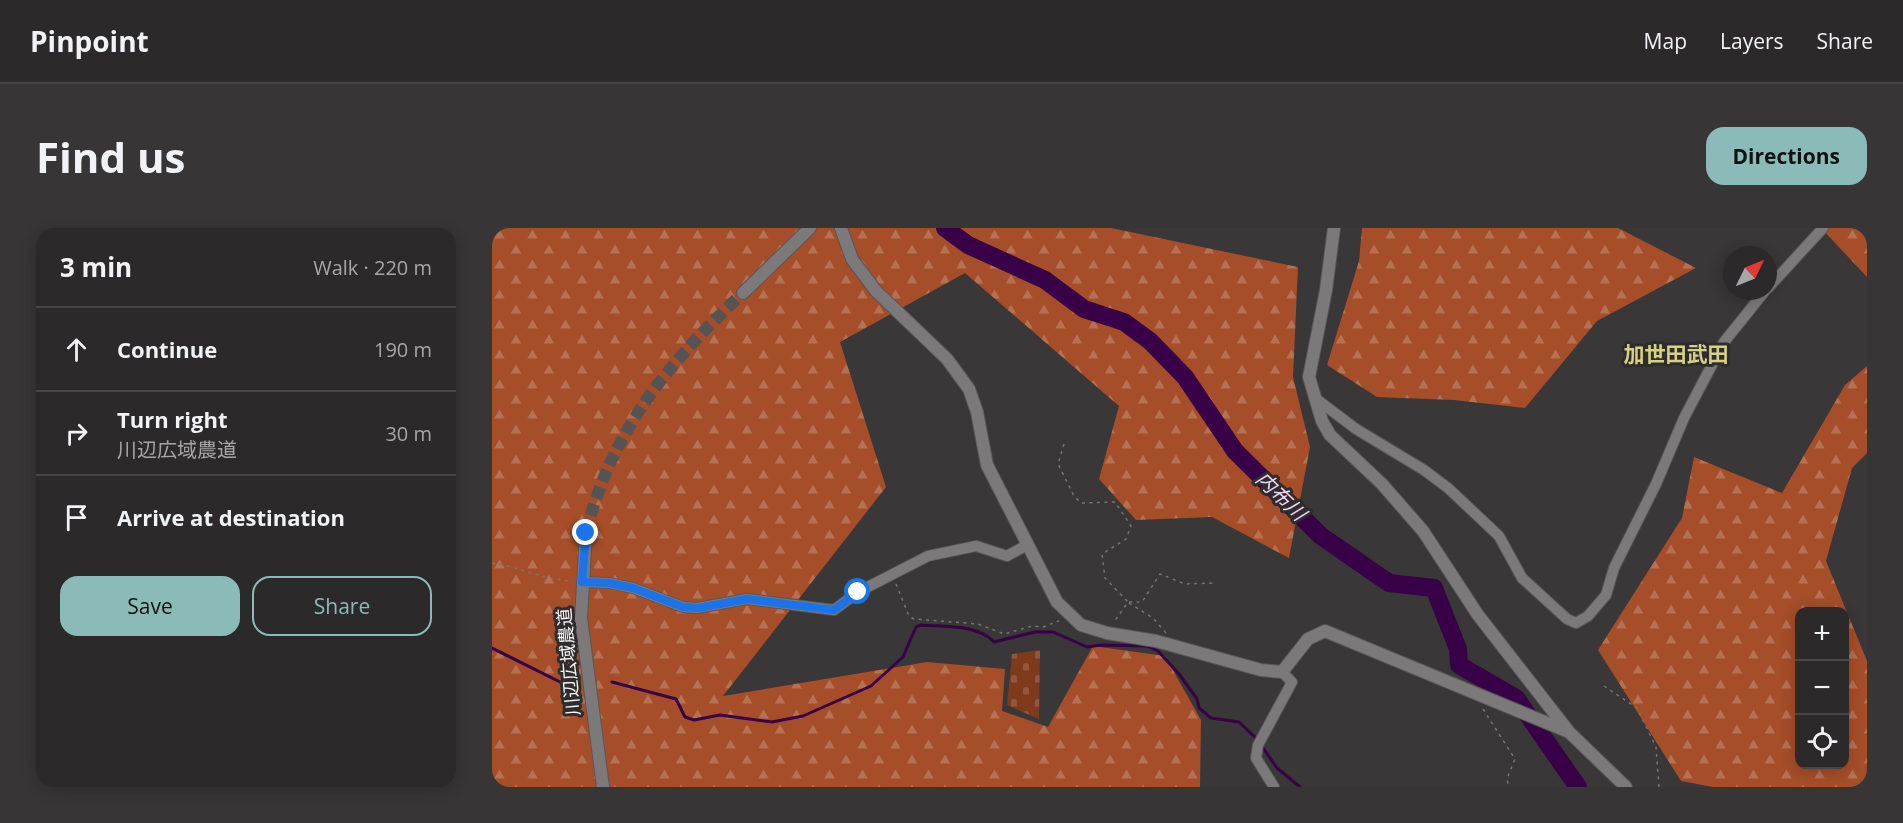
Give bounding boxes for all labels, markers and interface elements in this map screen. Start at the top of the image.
text: Pinpoint [30,22,149,60]
text: Map [1644,27,1687,55]
text: Layers [1720,27,1784,55]
text: Share [1817,27,1873,55]
button: Directions [1706,127,1867,185]
text: Find us [36,128,185,185]
north arrow [1723,246,1777,300]
text: 3 min [60,249,132,285]
text: Walk · 220 m [313,254,432,281]
icon: ahead [60,333,93,366]
text: Continue [117,334,217,364]
text: 190 m [374,336,432,363]
district label: 加世田武田 [1624,340,1729,368]
text: Turn right [117,404,228,434]
icon: right [60,417,93,450]
text: 30 m [385,420,432,447]
text: 川辺広域農道 [117,436,237,463]
water label: 内布川 [1250,465,1314,528]
icon: arrive [60,501,93,534]
text: Arrive at destination [117,502,345,532]
route end [572,519,598,545]
button: Save [60,576,240,636]
button: Share [252,576,432,636]
route start [844,578,870,604]
street label: 川辺広域農道 [551,607,585,717]
map controls [1795,607,1849,769]
button: + [1795,607,1849,661]
button: − [1795,661,1849,715]
button: locate [1795,715,1849,769]

